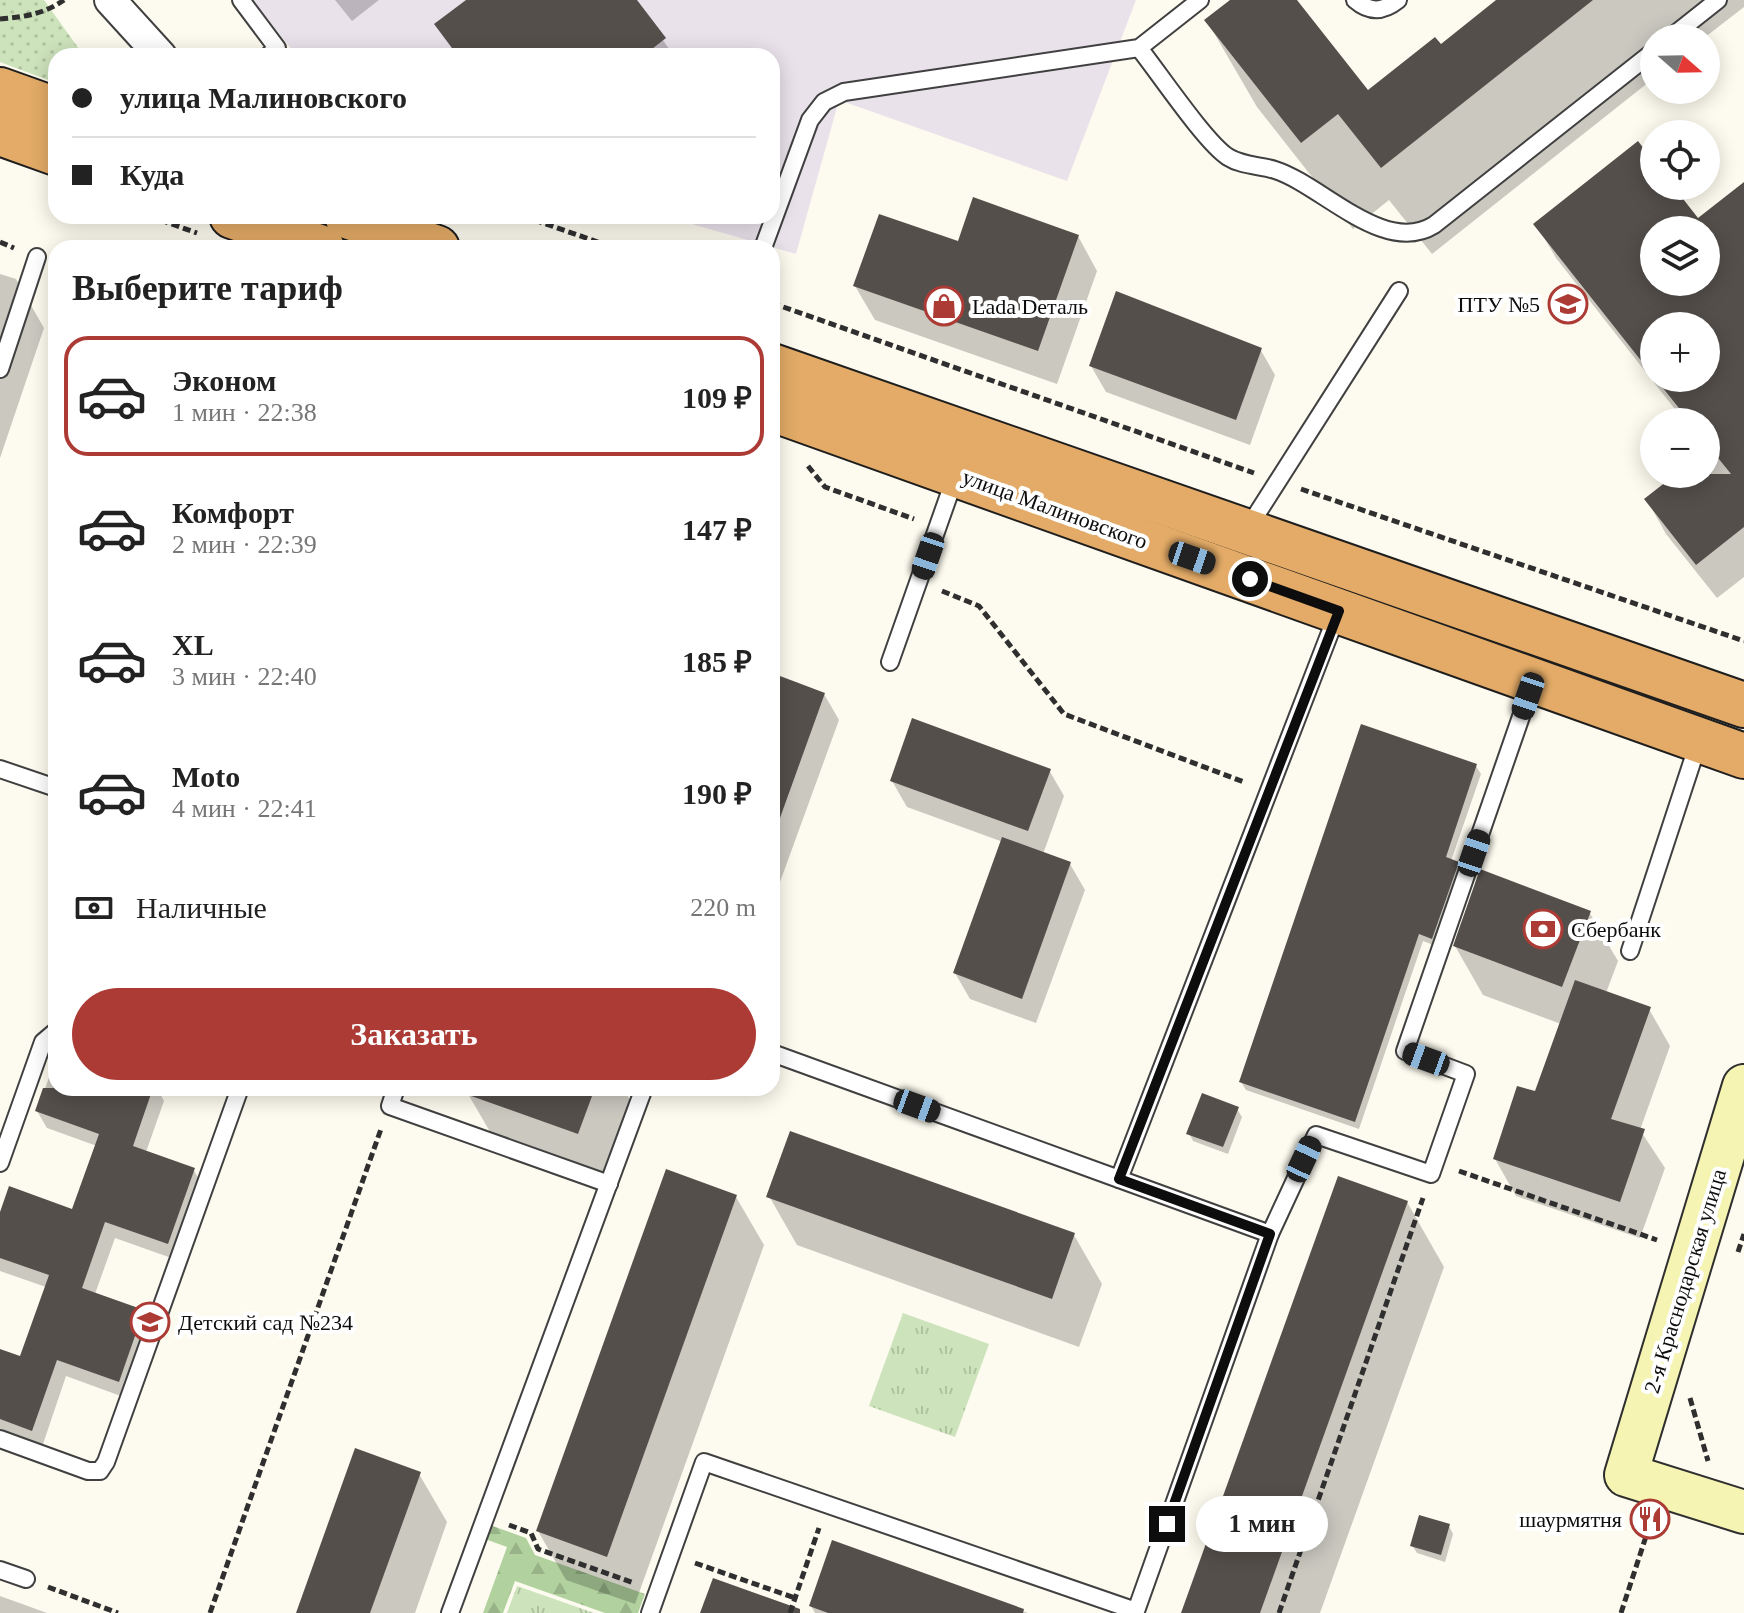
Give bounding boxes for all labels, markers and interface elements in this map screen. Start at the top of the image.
north arrow [1640,24,1720,104]
map controls [1640,24,1720,488]
text: улица Малиновского [120,81,407,114]
button: locate [1640,120,1720,200]
text: Куда [120,158,184,191]
button: layers [1640,216,1720,296]
text: Выберите тариф [72,268,343,308]
school or university icon: ПТУ №5 [1547,283,1589,325]
shop icon: Lada Dеталь [923,285,965,327]
place label: ПТУ №5 [1458,292,1540,317]
place label: Lada Dеталь [972,294,1088,319]
button: + [1640,312,1720,392]
icon: car [76,360,148,432]
text: Эконом [172,364,276,397]
text: 109 ₽ [682,381,752,414]
text: 1 мин · 22:38 [172,398,317,427]
button: − [1640,408,1720,488]
street label: улица Малиновского [959,464,1151,554]
icon: car [76,492,148,564]
text: Комфорт [172,496,294,529]
text: 147 ₽ [682,513,752,546]
car [909,529,947,583]
text: 2 мин · 22:39 [172,530,317,559]
car [1165,539,1219,577]
route start [1232,561,1268,597]
icon: car [76,624,148,696]
text: XL [172,628,214,661]
text: 185 ₽ [682,645,752,678]
text: 3 мин · 22:40 [172,662,317,691]
car [1509,669,1547,723]
icon: car [76,756,148,828]
text: Moto [172,760,240,793]
text: 190 ₽ [682,777,752,810]
text: 4 мин · 22:41 [172,794,317,823]
car [1455,826,1493,880]
icon: cash [72,886,116,930]
text: Наличные [136,891,267,924]
text: 220 m [690,893,756,922]
bank icon: Сбербанк [1522,908,1564,950]
place label: Сбербанк [1571,917,1661,942]
button: Заказать [72,988,756,1080]
car [1399,1040,1453,1078]
car [890,1087,944,1125]
car [1283,1132,1325,1186]
street label: 2-я Краснодарская улица [1639,1166,1731,1396]
school or university icon: Детский сад №234 [129,1301,171,1343]
place label: Детский сад №234 [178,1310,353,1335]
callout: 1 мин [1195,1496,1327,1552]
restaurant icon: шаурмятня [1629,1498,1671,1540]
route end [1149,1506,1185,1542]
place label: шаурмятня [1519,1507,1622,1532]
text: 1 мин [1228,1509,1296,1538]

